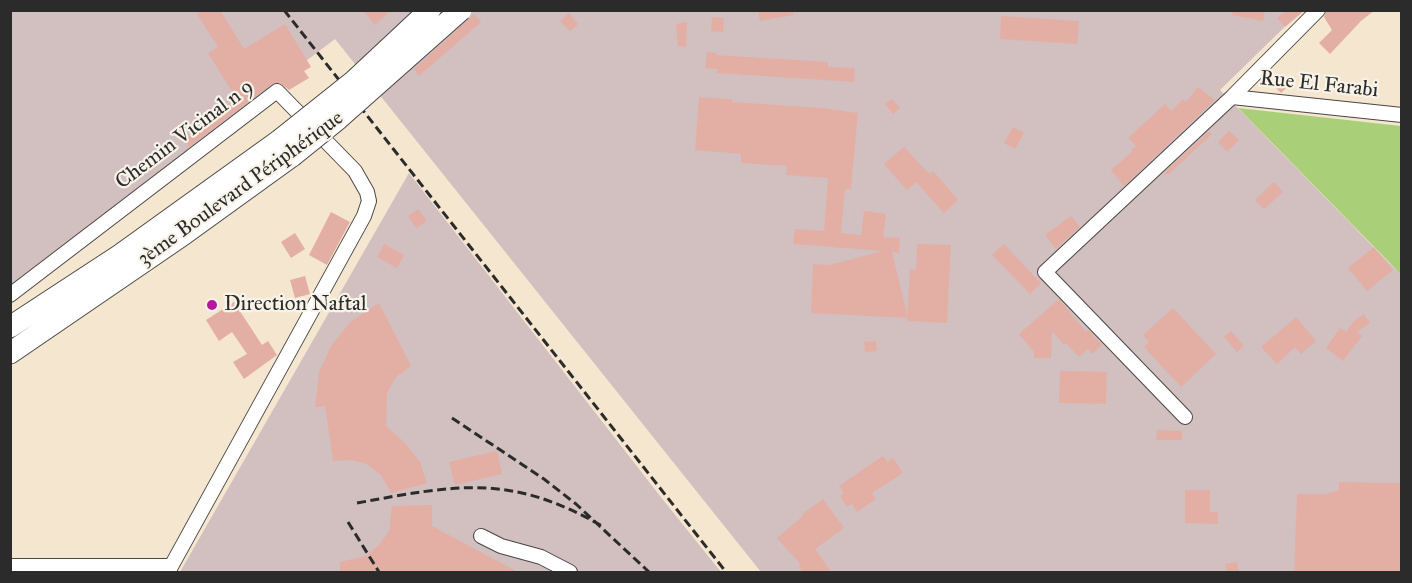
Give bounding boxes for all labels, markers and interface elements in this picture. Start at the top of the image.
street label: Rue El Farabi [1258,66,1380,104]
street label: Chemin Vicinal n 9 [111,75,259,195]
street label: 3ème Boulevard Périphérique [133,106,349,272]
place label: Direction Naftal [224,292,367,318]
marker: Direction Naftal [205,298,219,312]

